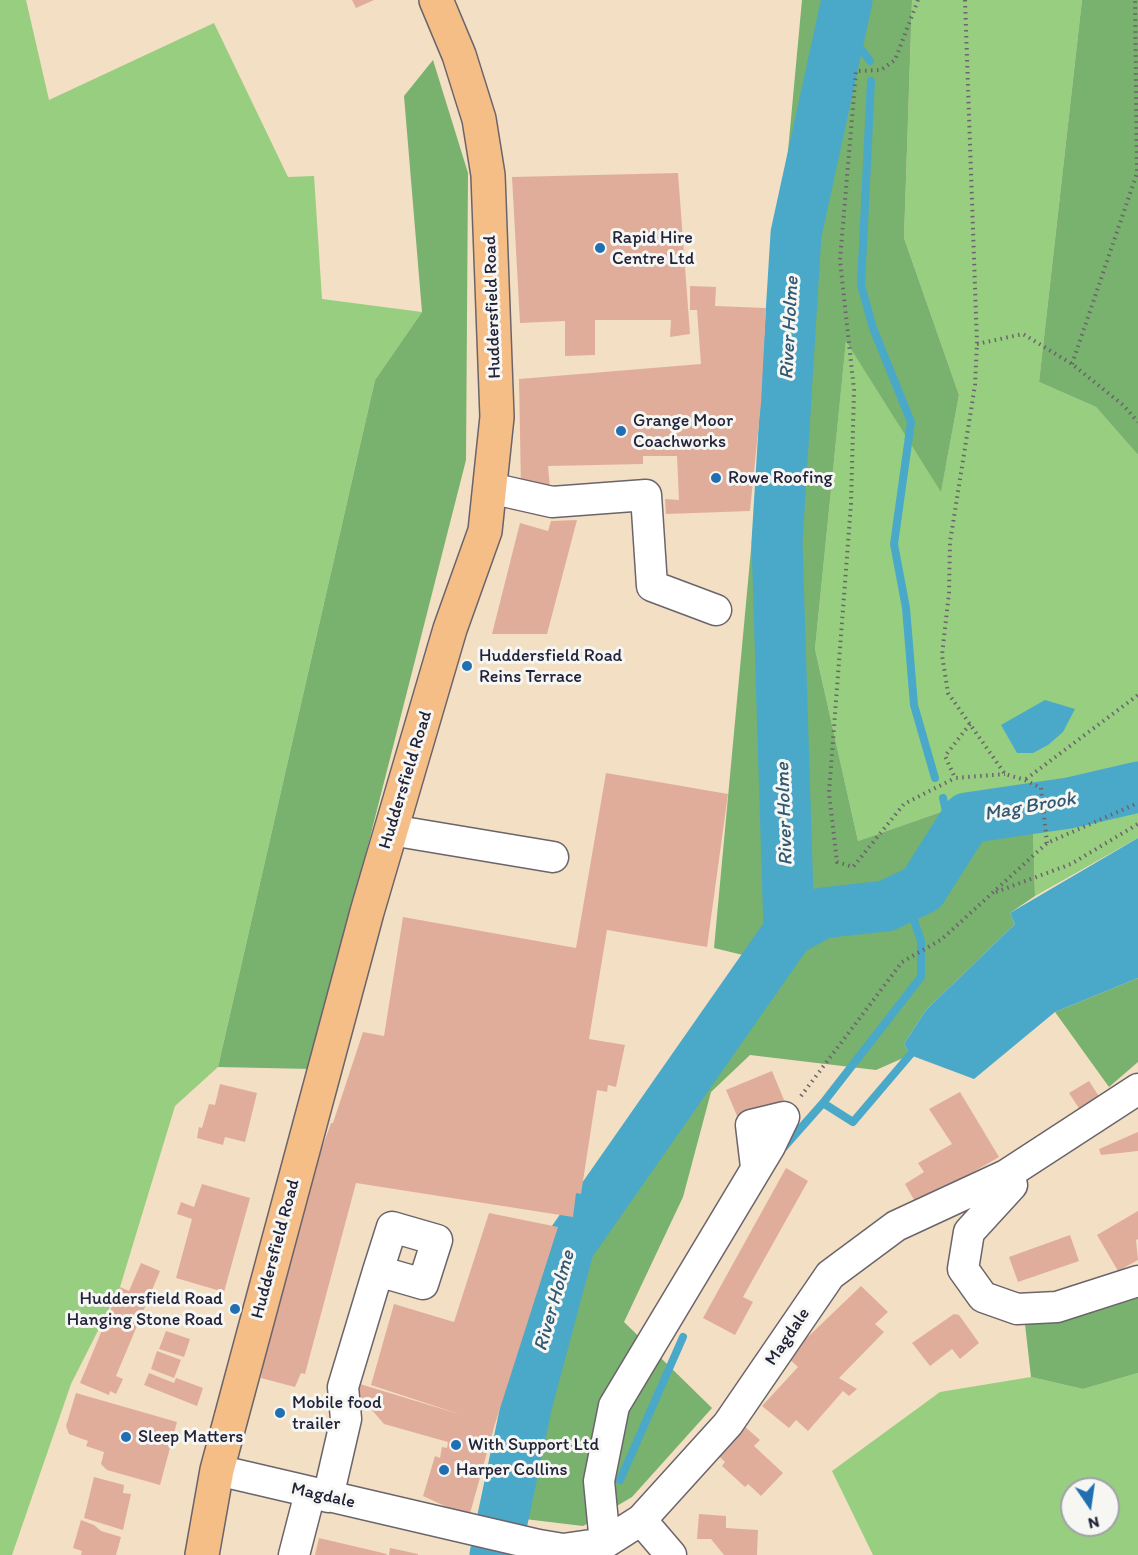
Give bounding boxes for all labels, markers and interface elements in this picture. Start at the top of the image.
place label: Rapid Hire Centre Ltd [612,227,694,270]
street label: Huddersfield Road [480,235,506,379]
marker: Rapid Hire Centre Ltd [593,241,607,255]
water label: River Holme [775,276,805,380]
place label: Grange Moor Coachworks [633,410,733,452]
marker: Grange Moor Coachworks [614,424,628,438]
place label: Rowe Roofing [728,467,833,489]
marker: Rowe Roofing [709,471,723,485]
place label: Huddersfield Road Reins Terrace [479,645,622,688]
marker: Huddersfield Road Reins Terrace [460,659,474,673]
street label: Huddersfield Road [375,708,437,852]
water label: River Holme [771,762,799,866]
water label: Mag Brook [982,787,1078,827]
street label: Huddersfield Road [247,1177,305,1321]
water label: River Holme [529,1248,581,1354]
place label: Huddersfield Road Hanging Stone Road [67,1288,223,1330]
marker: Huddersfield Road Hanging Stone Road [228,1302,242,1316]
street label: Magdale [761,1304,815,1370]
place label: Mobile food trailer [292,1392,382,1434]
marker: Mobile food trailer [273,1406,287,1420]
place label: Sleep Matters [138,1426,243,1448]
marker: Sleep Matters [119,1430,133,1444]
place label: With Support Ltd [468,1434,599,1456]
marker: With Support Ltd [449,1438,463,1452]
place label: Harper Collins [456,1459,567,1481]
marker: Harper Collins [437,1463,451,1477]
north arrow [1060,1477,1120,1537]
street label: Magdale [289,1478,357,1514]
text: N [1086,1513,1101,1534]

